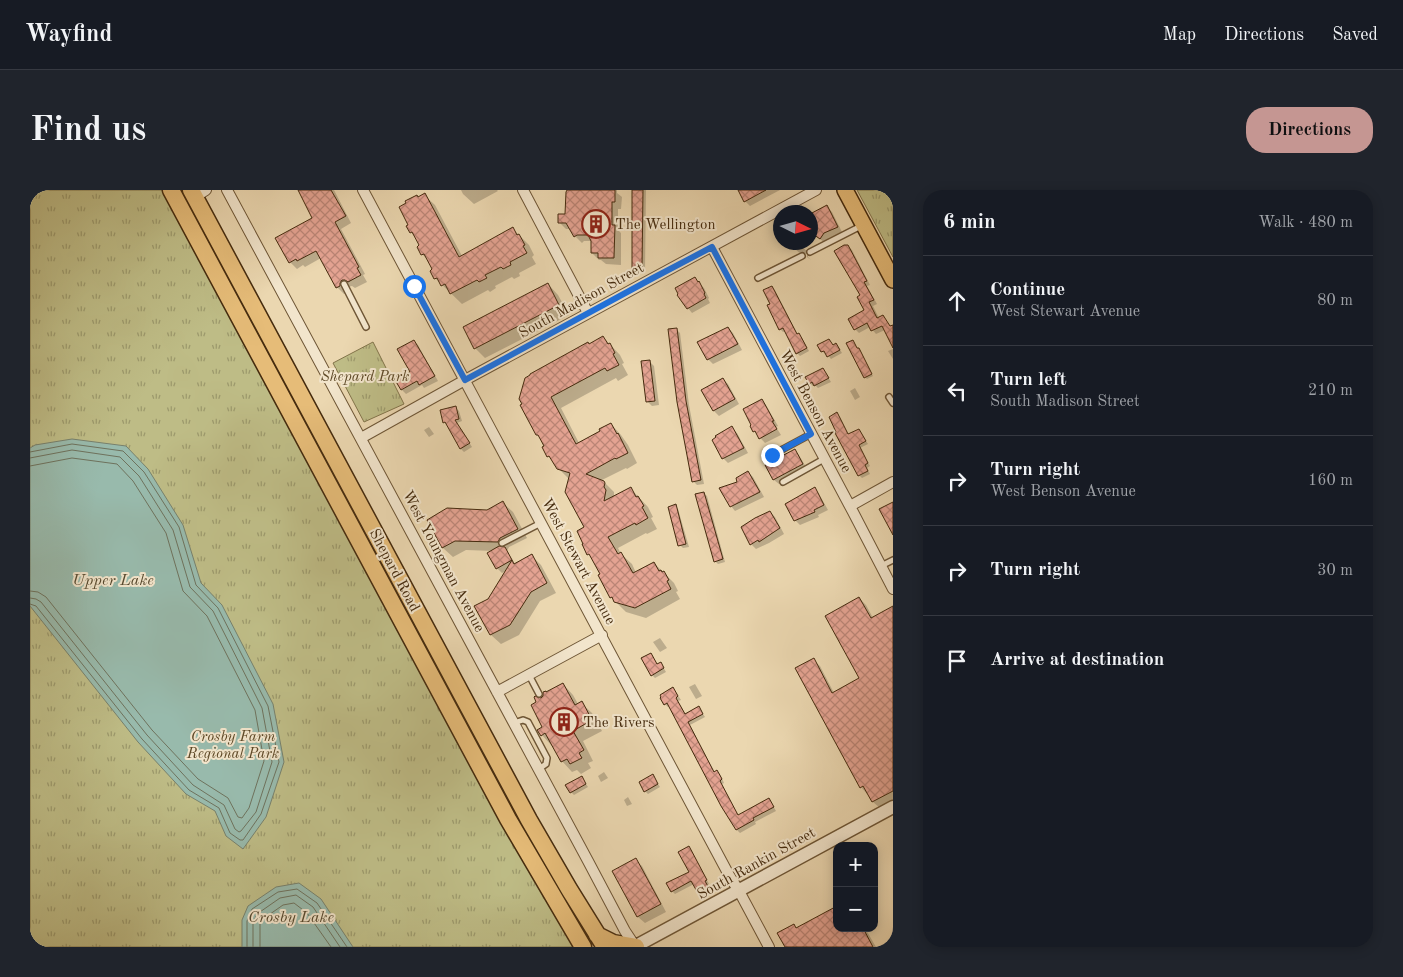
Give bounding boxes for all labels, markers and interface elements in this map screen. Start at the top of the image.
text: Wayfind [25,23,112,47]
text: Map [1163,26,1196,44]
text: Directions [1224,26,1304,44]
text: Saved [1332,26,1378,44]
button: Directions [1246,107,1373,153]
text: Find us [30,113,146,148]
north arrow [773,205,818,250]
building icon: The Wellington [581,209,611,239]
text: 6 min [943,212,996,233]
text: Walk · 480 m [1258,215,1353,231]
place label: The Wellington [615,218,716,233]
street label: South Madison Street [517,261,647,342]
route start [403,275,426,298]
text: Continue [990,281,1065,300]
icon: ahead [943,287,971,315]
text: 80 m [1317,293,1353,309]
text: West Stewart Avenue [990,304,1140,320]
street label: West Benson Avenue [776,348,853,476]
park label: Shepard Park [321,370,409,385]
text: Turn left [990,371,1067,390]
icon: left [943,377,971,405]
text: 210 m [1308,383,1353,399]
text: South Madison Street [990,394,1140,410]
route end [761,444,784,467]
text: Turn right [990,461,1080,480]
icon: right [943,467,971,495]
text: 160 m [1308,473,1353,489]
text: West Benson Avenue [990,484,1136,500]
street label: West Youngman Avenue [399,488,486,635]
street label: West Stewart Avenue [538,496,617,627]
street label: Shepard Road [366,527,422,615]
icon: right [943,557,971,585]
text: Turn right [990,561,1080,580]
text: 30 m [1317,563,1353,579]
water label: Upper Lake [72,573,154,589]
icon: arrive [943,647,971,675]
text: Arrive at destination [990,651,1164,670]
building icon: The Rivers [549,707,579,737]
place label: The Rivers [583,716,655,731]
park label: Crosby Farm Regional Park [186,730,279,762]
street label: South Rankin Street [695,826,818,903]
map controls [833,842,878,932]
button: + [833,842,878,887]
button: − [833,887,878,932]
water label: Crosby Lake [248,910,334,926]

